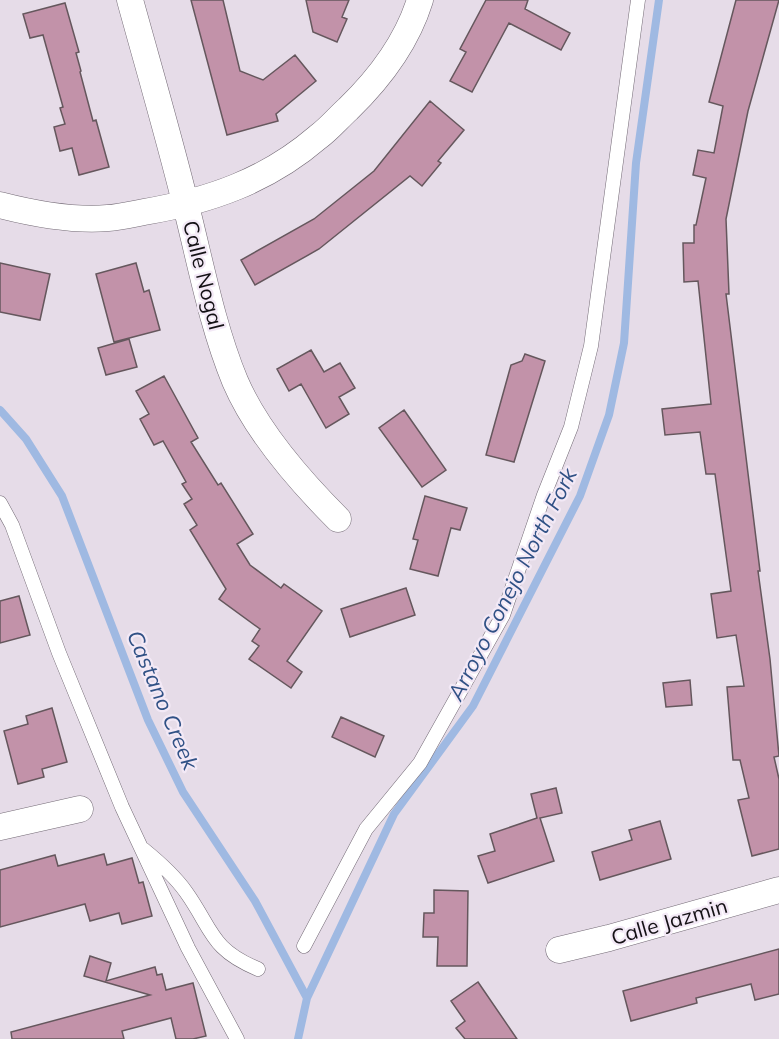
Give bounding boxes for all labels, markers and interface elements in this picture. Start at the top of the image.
street label: Calle Nogal [178,218,230,332]
water label: Arroyo Conejo North Fork [441,462,583,706]
water label: Castano Creek [121,626,205,775]
street label: Calle Jazmin [608,892,730,950]

